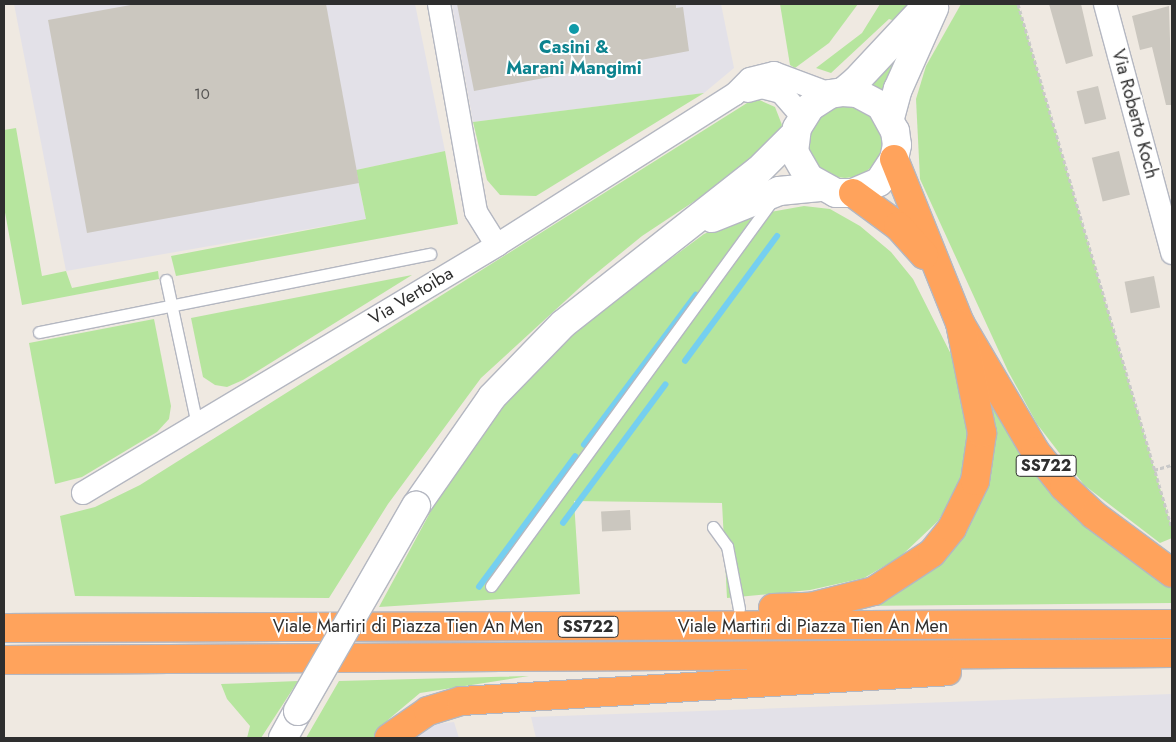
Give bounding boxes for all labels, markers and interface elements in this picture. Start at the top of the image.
marker: Casini & Marani Mangimi [568,23,580,35]
place label: Casini & Marani Mangimi [506,37,642,80]
street label: Via Roberto Koch [1107,47,1163,181]
house number: 10 [194,86,210,104]
street label: Via Vertoiba [365,262,457,330]
road number: SS722 [1015,452,1077,480]
road number: SS722 [557,614,619,640]
street label: Viale Martiri di Piazza Tien An Men [273,615,543,637]
street label: Viale Martiri di Piazza Tien An Men [678,615,948,637]

